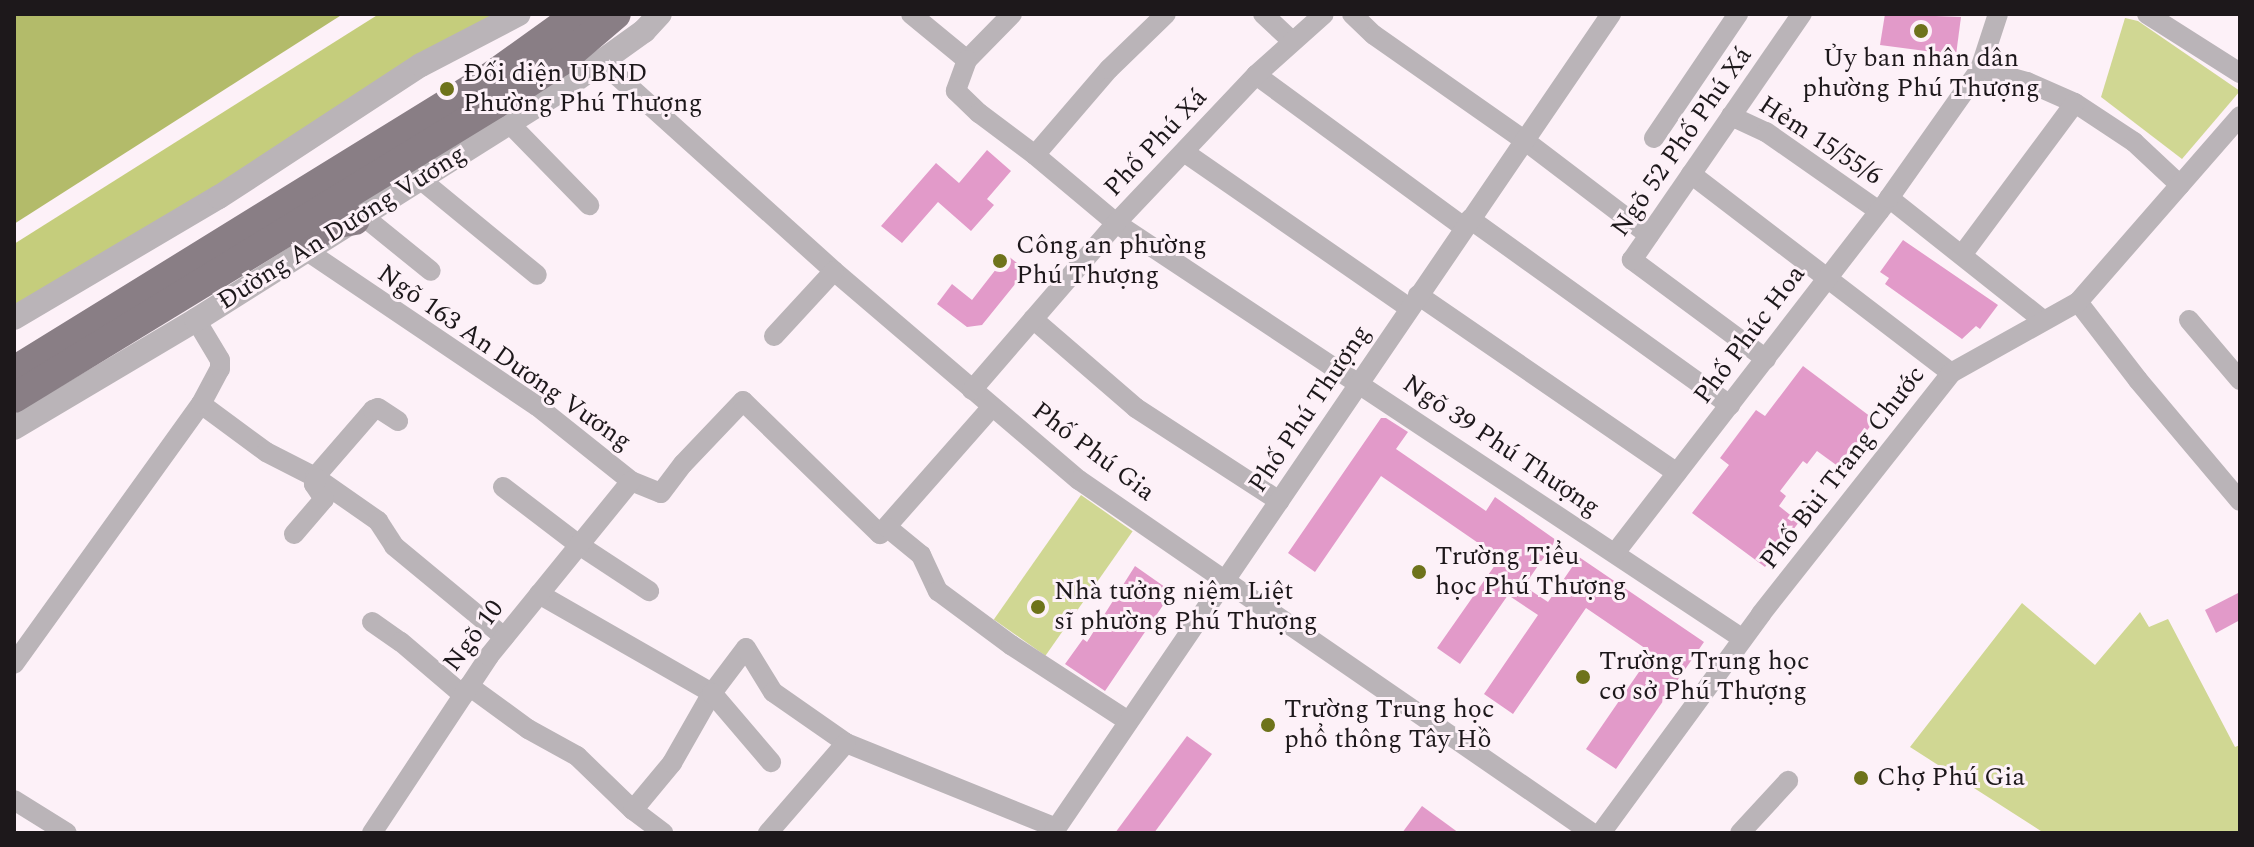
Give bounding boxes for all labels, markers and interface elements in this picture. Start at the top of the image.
marker: Ủy ban nhân dân phường Phú Thượng [1912,22,1930,40]
street label: Ngõ 52 Phố Phú Xá [1605,41,1759,243]
place label: Ủy ban nhân dân phường Phú Thượng [1802,43,2040,104]
place label: Đối diện UBND Phường Phú Thượng [463,58,702,120]
marker: Đối diện UBND Phường Phú Thượng [438,80,456,98]
street label: Phố Phú Xá [1098,82,1214,204]
street label: Hẻm 15/55/6 [1753,90,1887,192]
street label: Đường An Dương Vương [212,139,472,317]
place label: Công an phường Phú Thượng [1016,230,1207,292]
marker: Công an phường Phú Thượng [991,252,1009,270]
street label: Ngõ 163 An Dương Vương [371,258,637,458]
street label: Phố Phúc Hoa [1688,260,1812,410]
street label: Phố Phú Thượng [1242,319,1378,499]
street label: Phố Bùi Trang Chước [1754,360,1932,576]
street label: Ngõ 39 Phú Thượng [1397,368,1605,524]
street label: Phố Phú Gia [1025,396,1161,508]
place label: Trường Tiểu học Phú Thượng [1435,541,1627,602]
marker: Trường Tiểu học Phú Thượng [1410,563,1428,581]
place label: Nhà tưởng niệm Liệt sĩ phường Phú Thượng [1054,576,1317,638]
street label: Ngõ 10 [437,594,511,678]
marker: Nhà tưởng niệm Liệt sĩ phường Phú Thượng [1029,598,1047,616]
place label: Trường Trung học cơ sở Phú Thượng [1599,646,1809,708]
marker: Trường Trung học cơ sở Phú Thượng [1574,668,1592,686]
place label: Trường Trung học phổ thông Tây Hồ [1284,694,1494,756]
marker: Trường Trung học phổ thông Tây Hồ [1259,716,1277,734]
place label: Chợ Phú Gia [1877,762,2025,794]
marker: Chợ Phú Gia [1852,769,1870,787]

